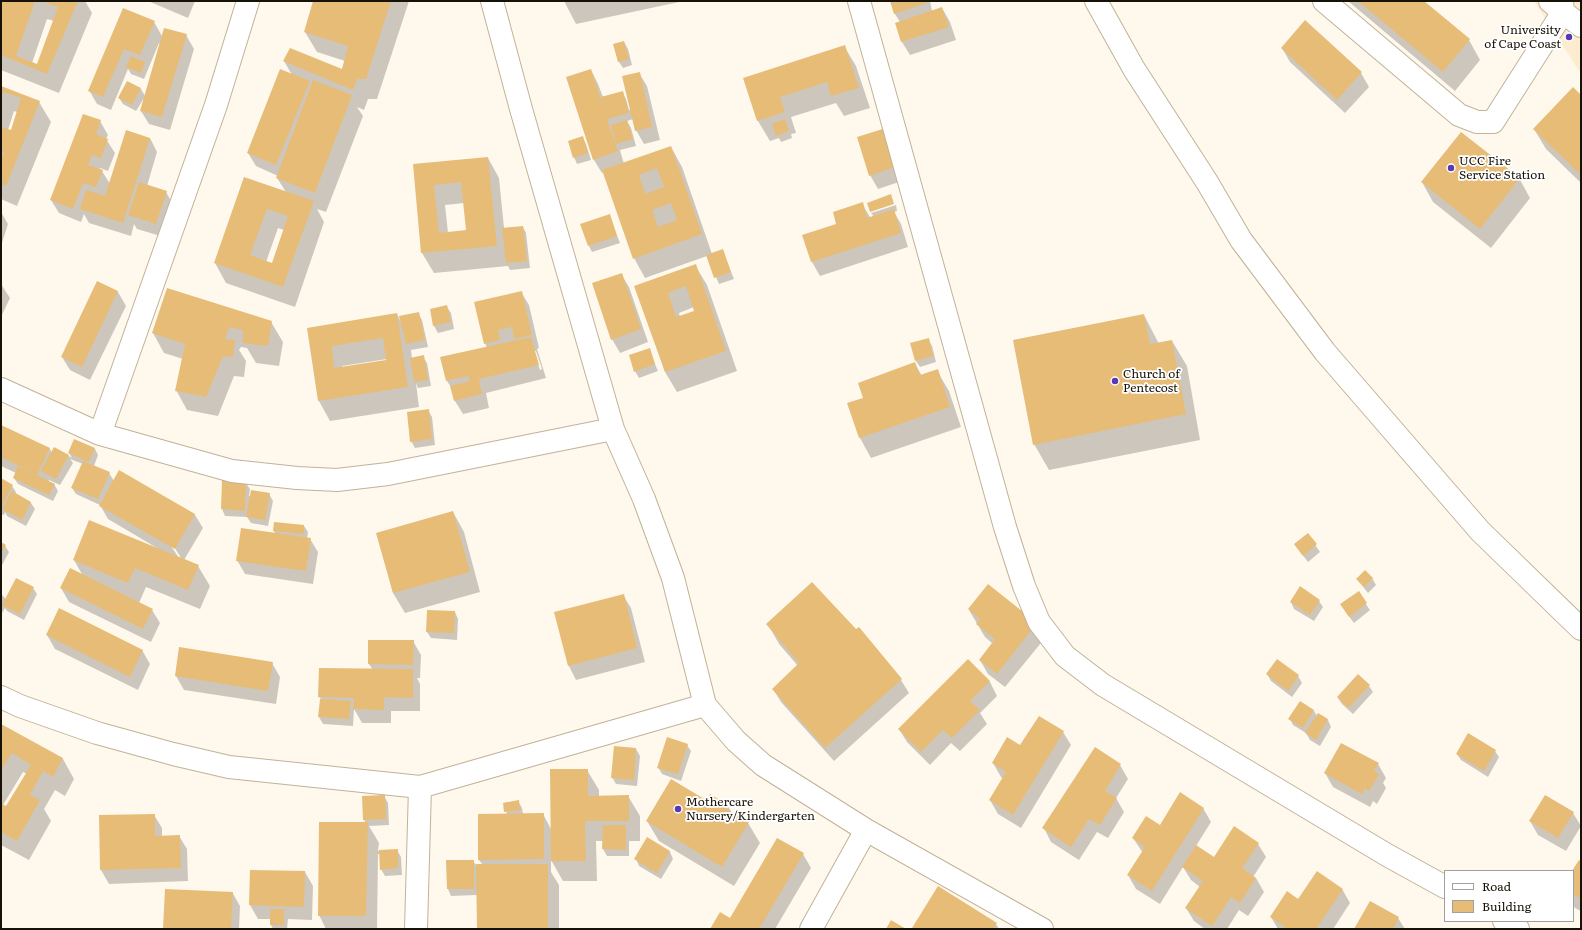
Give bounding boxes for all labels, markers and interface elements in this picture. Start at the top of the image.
place label: University of Cape Coast [1484,23,1561,51]
marker: University of Cape Coast [1564,32,1574,42]
place label: UCC Fire Service Station [1459,154,1545,182]
marker: UCC Fire Service Station [1446,163,1456,173]
place label: Church of Pentecost [1123,367,1180,395]
marker: Church of Pentecost [1110,376,1120,386]
place label: Mothercare Nursery/Kindergarten [686,795,815,823]
marker: Mothercare Nursery/Kindergarten [673,804,683,814]
legend [1444,870,1574,922]
text: Road [1482,877,1511,895]
text: Building [1482,897,1531,915]

